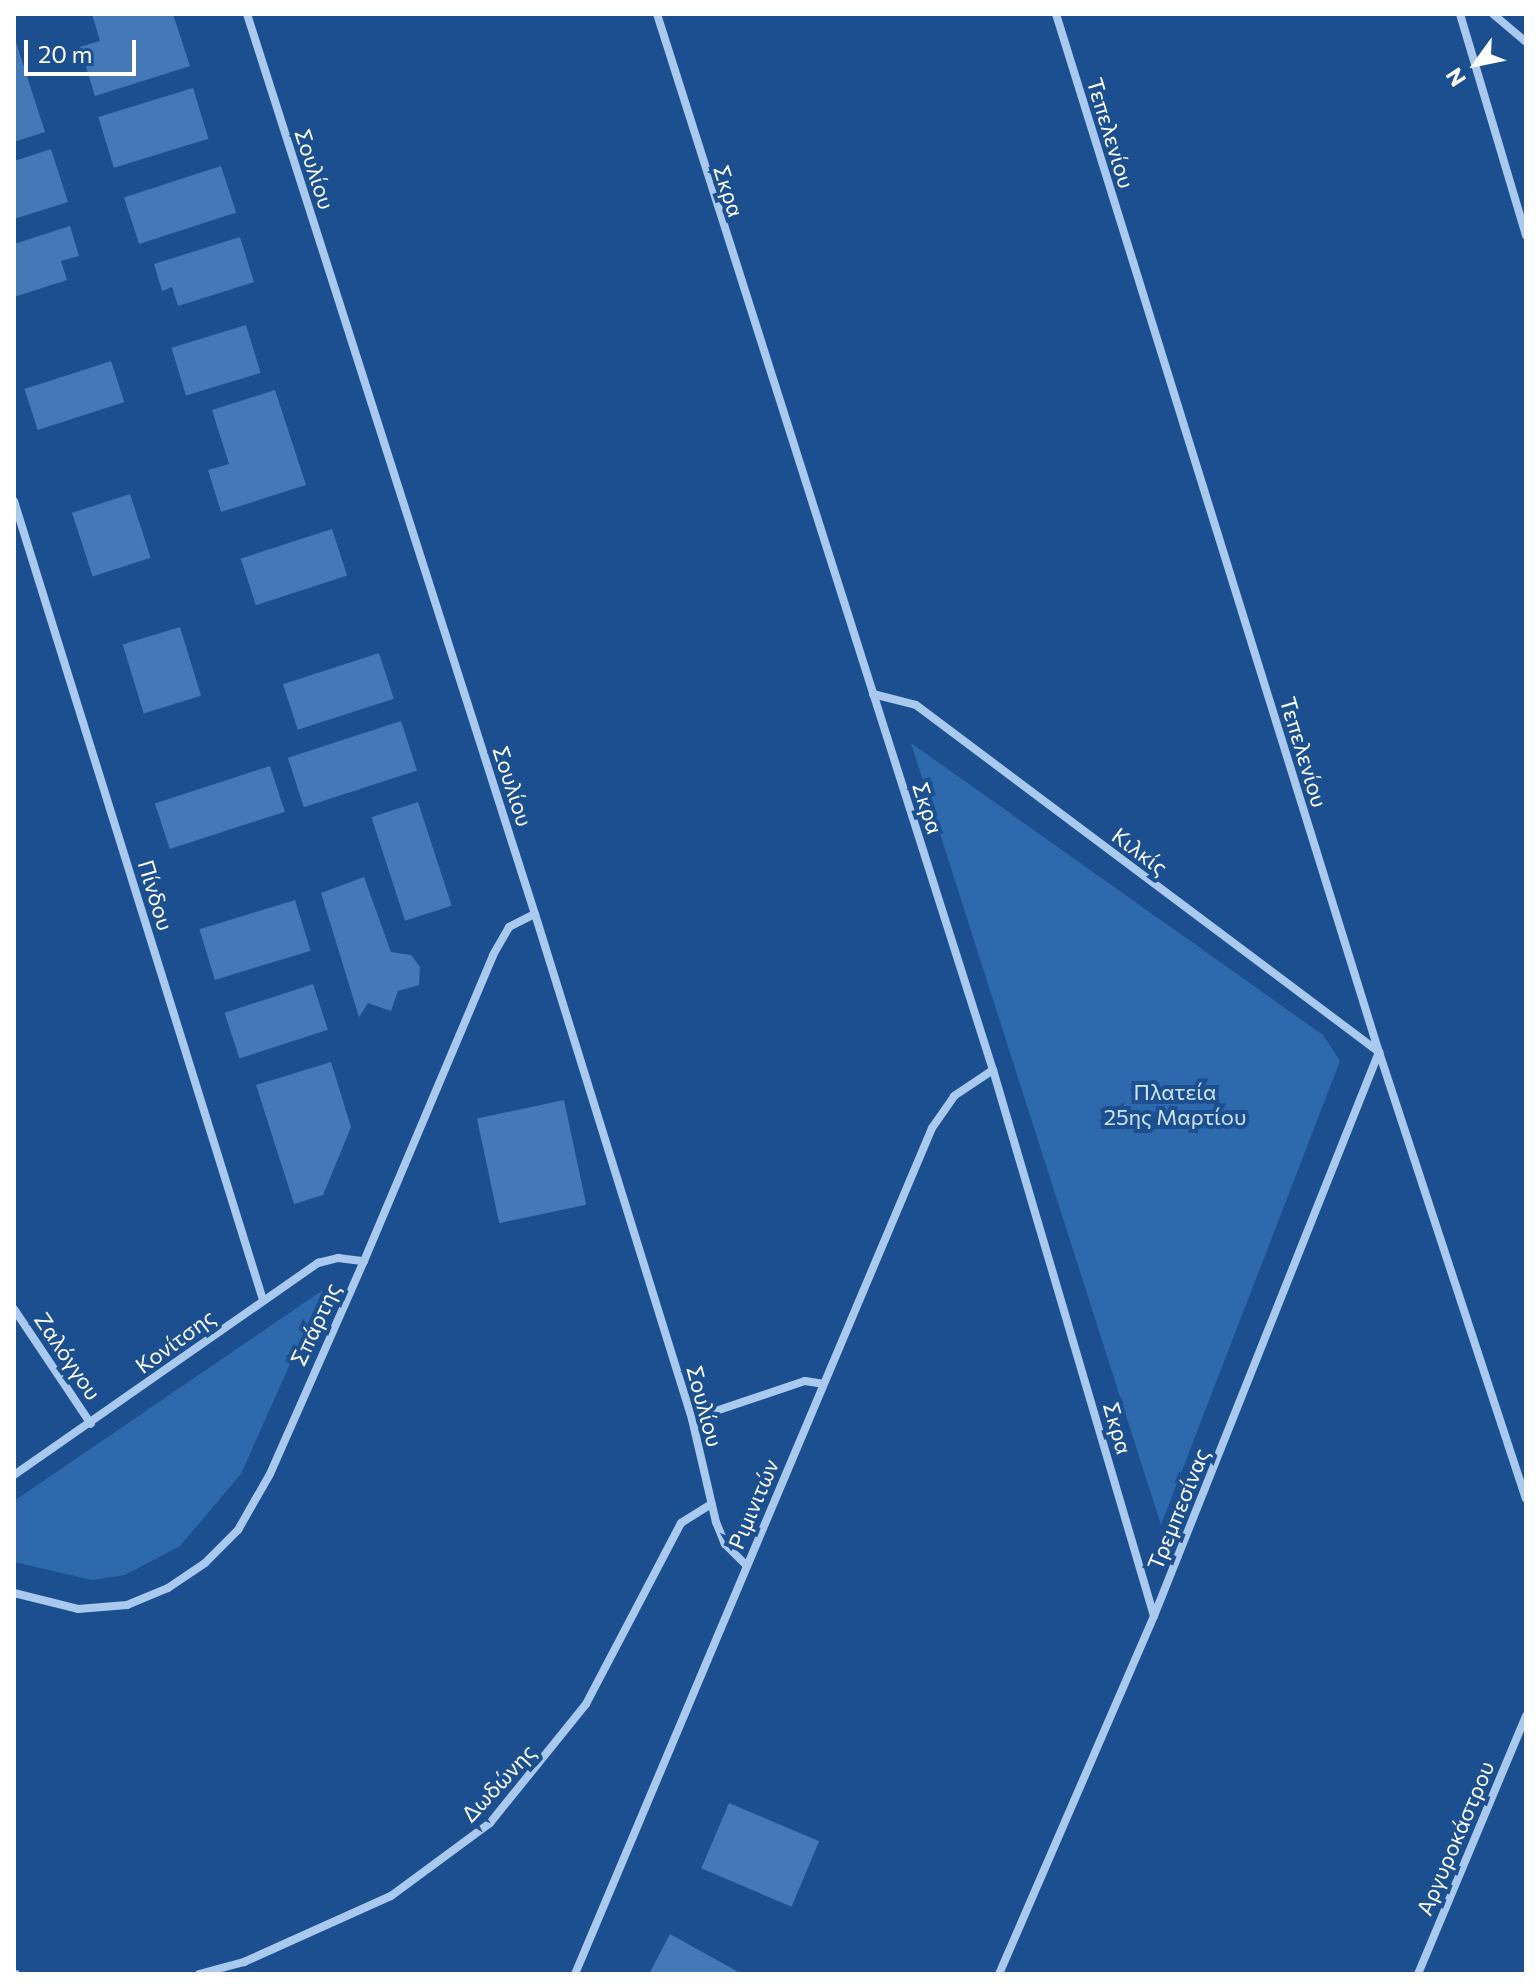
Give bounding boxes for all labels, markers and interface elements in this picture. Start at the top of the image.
scale bar [28,24,140,74]
north arrow [1436,24,1516,104]
text: 20 m [38,39,92,68]
text: N [1440,63,1471,92]
street label: Τεπελενίου [1082,75,1140,191]
street label: Σουλίου [290,126,340,212]
street label: Σκρα [708,162,750,220]
street label: Τεπελενίου [1275,694,1333,810]
street label: Σουλίου [488,743,538,829]
street label: Σκρα [907,779,949,837]
street label: Κιλκίς [1107,822,1173,880]
street label: Πίνδου [133,857,179,933]
park label: Πλατεία 25ης Μαρτίου [1104,1078,1246,1130]
street label: Σπάρτης [284,1278,346,1370]
street label: Κονίτσης [130,1303,220,1379]
street label: Ζαλόγγου [29,1307,107,1405]
street label: Σουλίου [682,1363,728,1449]
street label: Σκρα [1098,1399,1138,1457]
street label: Τρεμπεσίνας [1142,1444,1214,1574]
street label: Ριμινιτών [722,1455,784,1553]
street label: Δωδώνης [455,1739,541,1827]
street label: Αργυροκάστρου [1411,1757,1499,1919]

